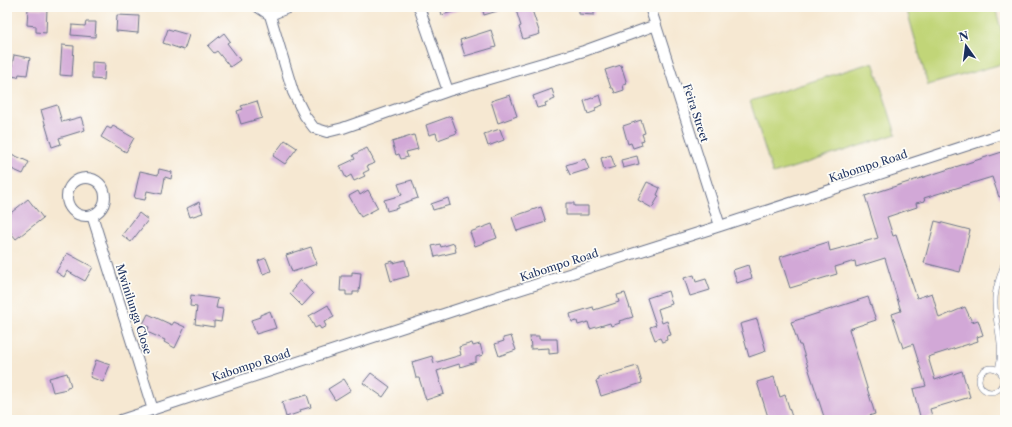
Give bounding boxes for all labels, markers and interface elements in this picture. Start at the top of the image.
north arrow [946,26,986,66]
text: N [957,28,970,44]
street label: Feira Street [680,82,712,144]
street label: Kabompo Road [827,147,909,185]
street label: Kabompo Road [518,246,600,284]
street label: Mwinilunga Close [113,262,155,356]
street label: Kabompo Road [210,346,292,384]

